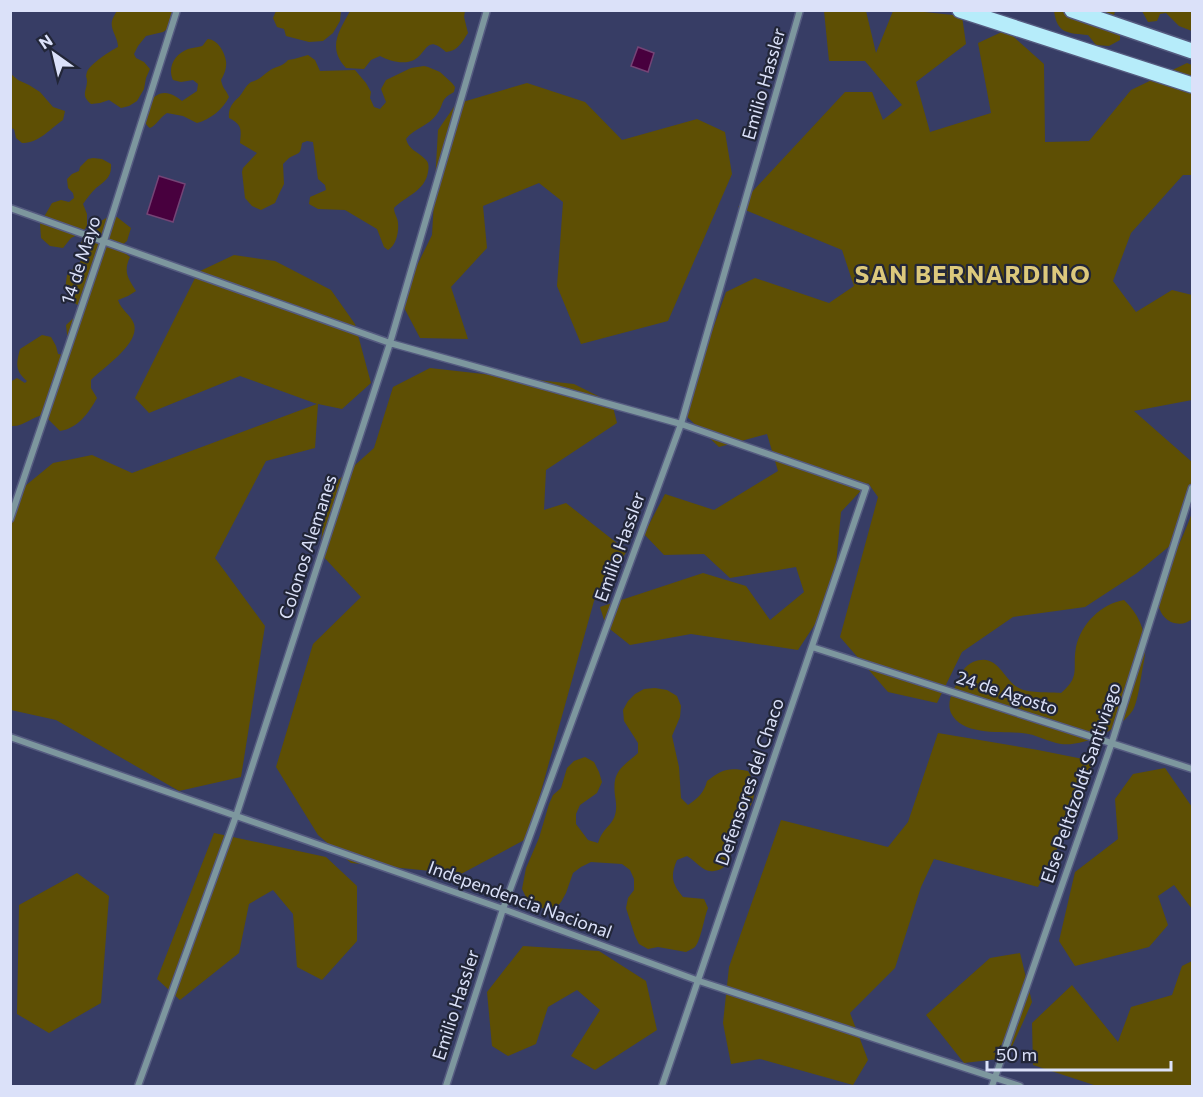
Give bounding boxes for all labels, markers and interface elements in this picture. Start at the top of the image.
north arrow [24,24,84,84]
street label: Emilio Hassler [737,25,789,142]
text: N [35,30,56,52]
street label: 14 de Mayo [55,213,105,307]
district label: SAN BERNARDINO [855,259,1091,288]
street label: Colonos Alemanes [273,472,341,622]
street label: Emilio Hassler [589,489,649,604]
street label: 24 de Agosto [954,665,1061,719]
street label: Else Peltdzoldt Santiviago [1035,680,1125,886]
street label: Defensores del Chaco [710,695,788,868]
street label: Independencia Nacional [425,856,615,943]
street label: Emilio Hassler [427,947,483,1063]
scale bar [987,1034,1172,1072]
text: 50 m [996,1043,1037,1065]

